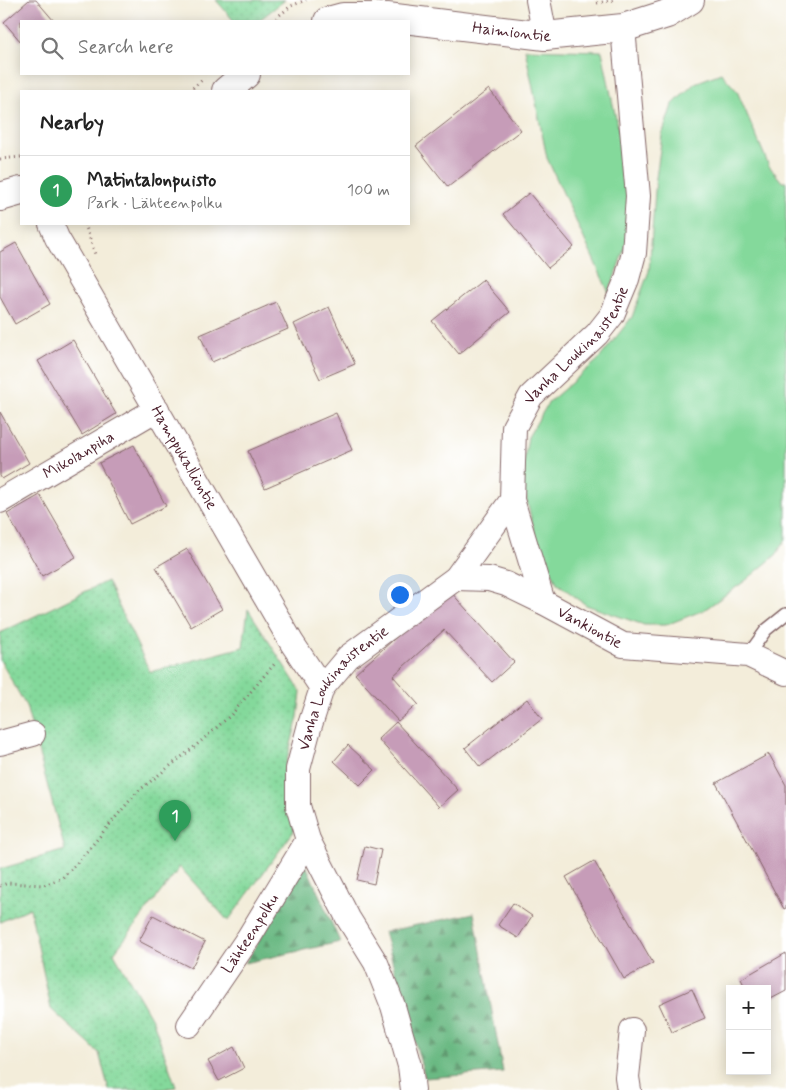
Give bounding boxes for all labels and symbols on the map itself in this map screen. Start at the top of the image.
street label: Haimiontie [471,17,552,47]
street label: Vanha Loukinaistentie [518,283,634,408]
street label: Hamppukalliontie [146,402,223,513]
street label: Mikolanpiha [39,426,118,484]
your location [387,582,413,608]
street label: Vankiontie [554,601,626,653]
street label: Vanha Loukinaistentie [293,620,393,753]
pin: 1 [159,800,191,841]
street label: Lähteenpolku [217,890,283,978]

